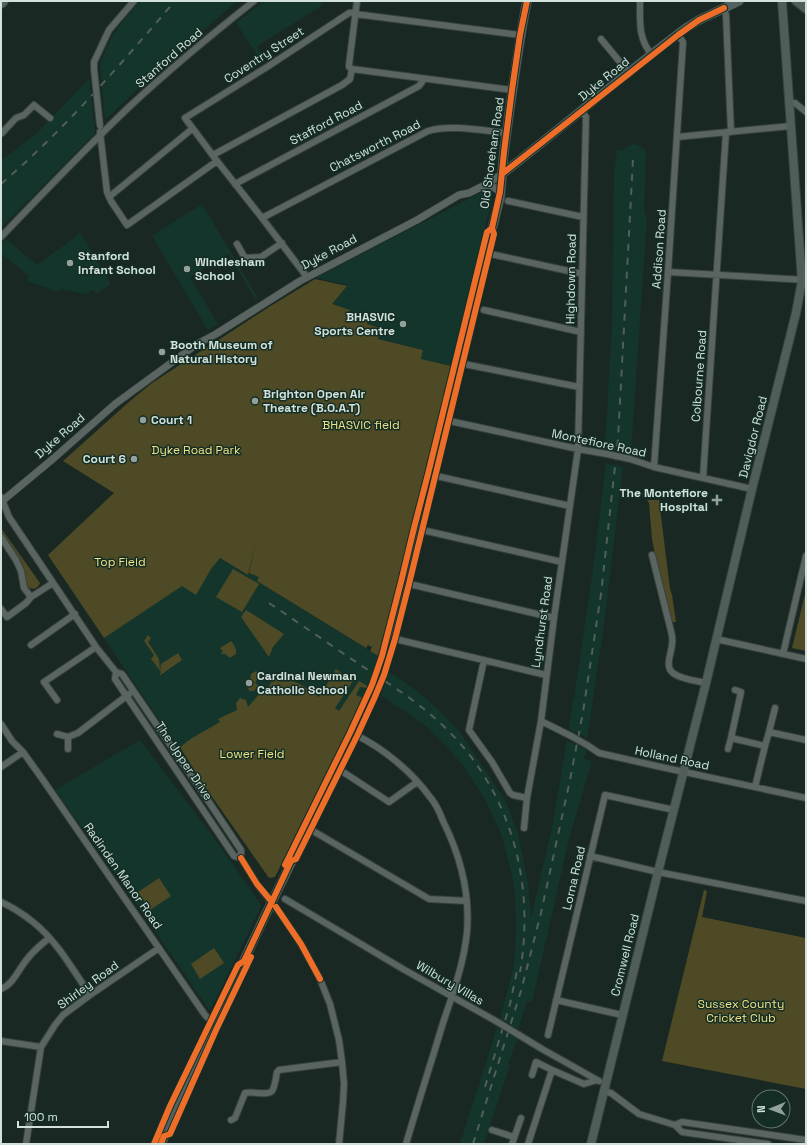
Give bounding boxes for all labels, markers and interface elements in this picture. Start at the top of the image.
street label: Coventry Street [221,23,307,87]
street label: Stanford Road [132,24,206,92]
street label: Dyke Road [575,54,633,104]
street label: Old Shoreham Road [476,96,508,210]
street label: Stafford Road [287,97,365,149]
street label: Chatsworth Road [327,116,423,176]
street label: Addison Road [648,209,670,289]
street label: Dyke Road [298,231,360,273]
street label: Highdown Road [562,234,580,324]
place label: Stanford Infant School [78,248,156,278]
place label: Windlesham School [195,254,265,284]
marker: Stanford Infant School [65,258,75,268]
marker: Windlesham School [182,264,192,274]
place label: BHASVIC Sports Centre [314,309,395,339]
marker: BHASVIC Sports Centre [398,319,408,329]
street label: Colbourne Road [688,330,710,422]
place label: Booth Museum of Natural History [170,337,273,367]
marker: Booth Museum of Natural History [157,347,167,357]
place label: Brighton Open Air Theatre (B.O.A.T) [263,386,366,416]
street label: Davigdor Road [735,394,771,480]
marker: Brighton Open Air Theatre (B.O.A.T) [250,396,260,406]
street label: Dyke Road [32,410,88,462]
place label: Court 1 [151,412,192,428]
marker: Court 1 [138,415,148,425]
park label: BHASVIC field [322,417,400,433]
street label: Montefiore Road [550,425,648,461]
park label: Dyke Road Park [151,442,241,458]
place label: Court 6 [83,451,126,467]
marker: Court 6 [129,454,139,464]
place label: The Montefiore Hospital [620,485,708,515]
marker: The Montefiore Hospital [711,494,723,506]
park label: Top Field [94,554,146,570]
street label: Lyndhurst Road [528,575,556,669]
place label: Cardinal Newman Catholic School [257,668,357,698]
marker: Cardinal Newman Catholic School [244,678,254,688]
street label: The Upper Drive [152,719,216,803]
street label: Holland Road [633,742,711,774]
park label: Lower Field [219,746,285,762]
street label: Radinden Manor Road [80,820,166,932]
street label: Lorna Road [559,844,589,912]
street label: Cromwell Road [607,912,643,998]
street label: Shirley Road [54,957,122,1013]
street label: Wilbury Villas [413,957,487,1009]
park label: Sussex County Cricket Club [698,996,784,1026]
north arrow [751,1089,791,1129]
scale bar [18,1103,108,1129]
text: N [754,1105,768,1113]
text: 100 m [24,1109,58,1125]

